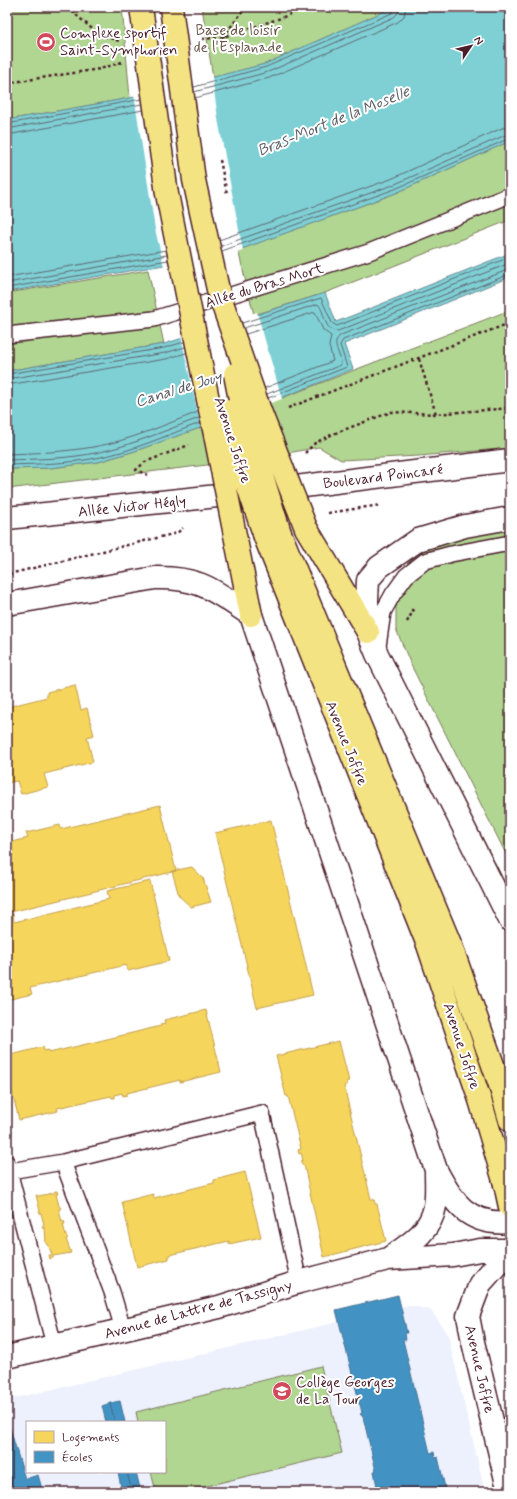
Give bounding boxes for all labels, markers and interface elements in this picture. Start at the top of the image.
park label: Base de loisir de l'Esplanade [194,21,282,58]
place label: Complexe sportif Saint-Symphorien [60,24,178,61]
north arrow [451,26,491,66]
sports icon: Complexe sportif Saint-Symphorien [35,31,57,53]
text: N [471,34,486,48]
water label: Bras-Mort de la Moselle [254,81,413,162]
street label: Allée du Bras Mort [203,258,326,314]
water label: Canal de Jouy [133,366,226,413]
street label: Avenue Joffre [209,394,255,486]
street label: Boulevard Poincaré [322,460,444,494]
street label: Allée Victor Hégly [77,491,187,523]
street label: Avenue Joffre [320,698,372,789]
street label: Avenue Joffre [438,1000,484,1092]
street label: Avenue de Lattre de Tassigny [102,1275,295,1346]
street label: Avenue Joffre [459,1323,499,1415]
place label: Collège Georges de La Tour [296,1373,395,1410]
school or university icon: Collège Georges de La Tour [271,1380,293,1402]
legend [26,1421,166,1473]
text: Logements [62,1430,119,1447]
text: Écoles [62,1450,93,1466]

